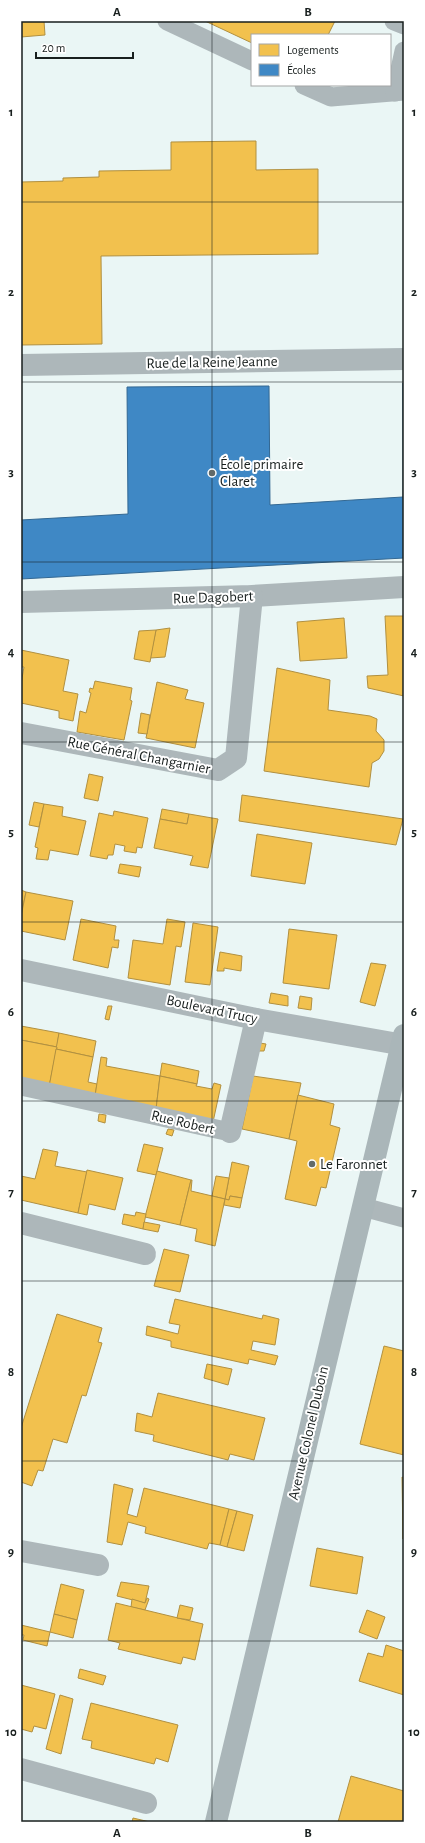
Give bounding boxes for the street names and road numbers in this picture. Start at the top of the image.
street label: Rue de la Reine Jeanne [146,354,278,371]
street label: Rue Dagobert [172,589,254,606]
street label: Rue Général Changarnier [66,734,212,777]
street label: Boulevard Trucy [165,993,259,1027]
street label: Rue Robert [150,1108,216,1137]
street label: Avenue Colonel Duboin [286,1365,331,1501]

